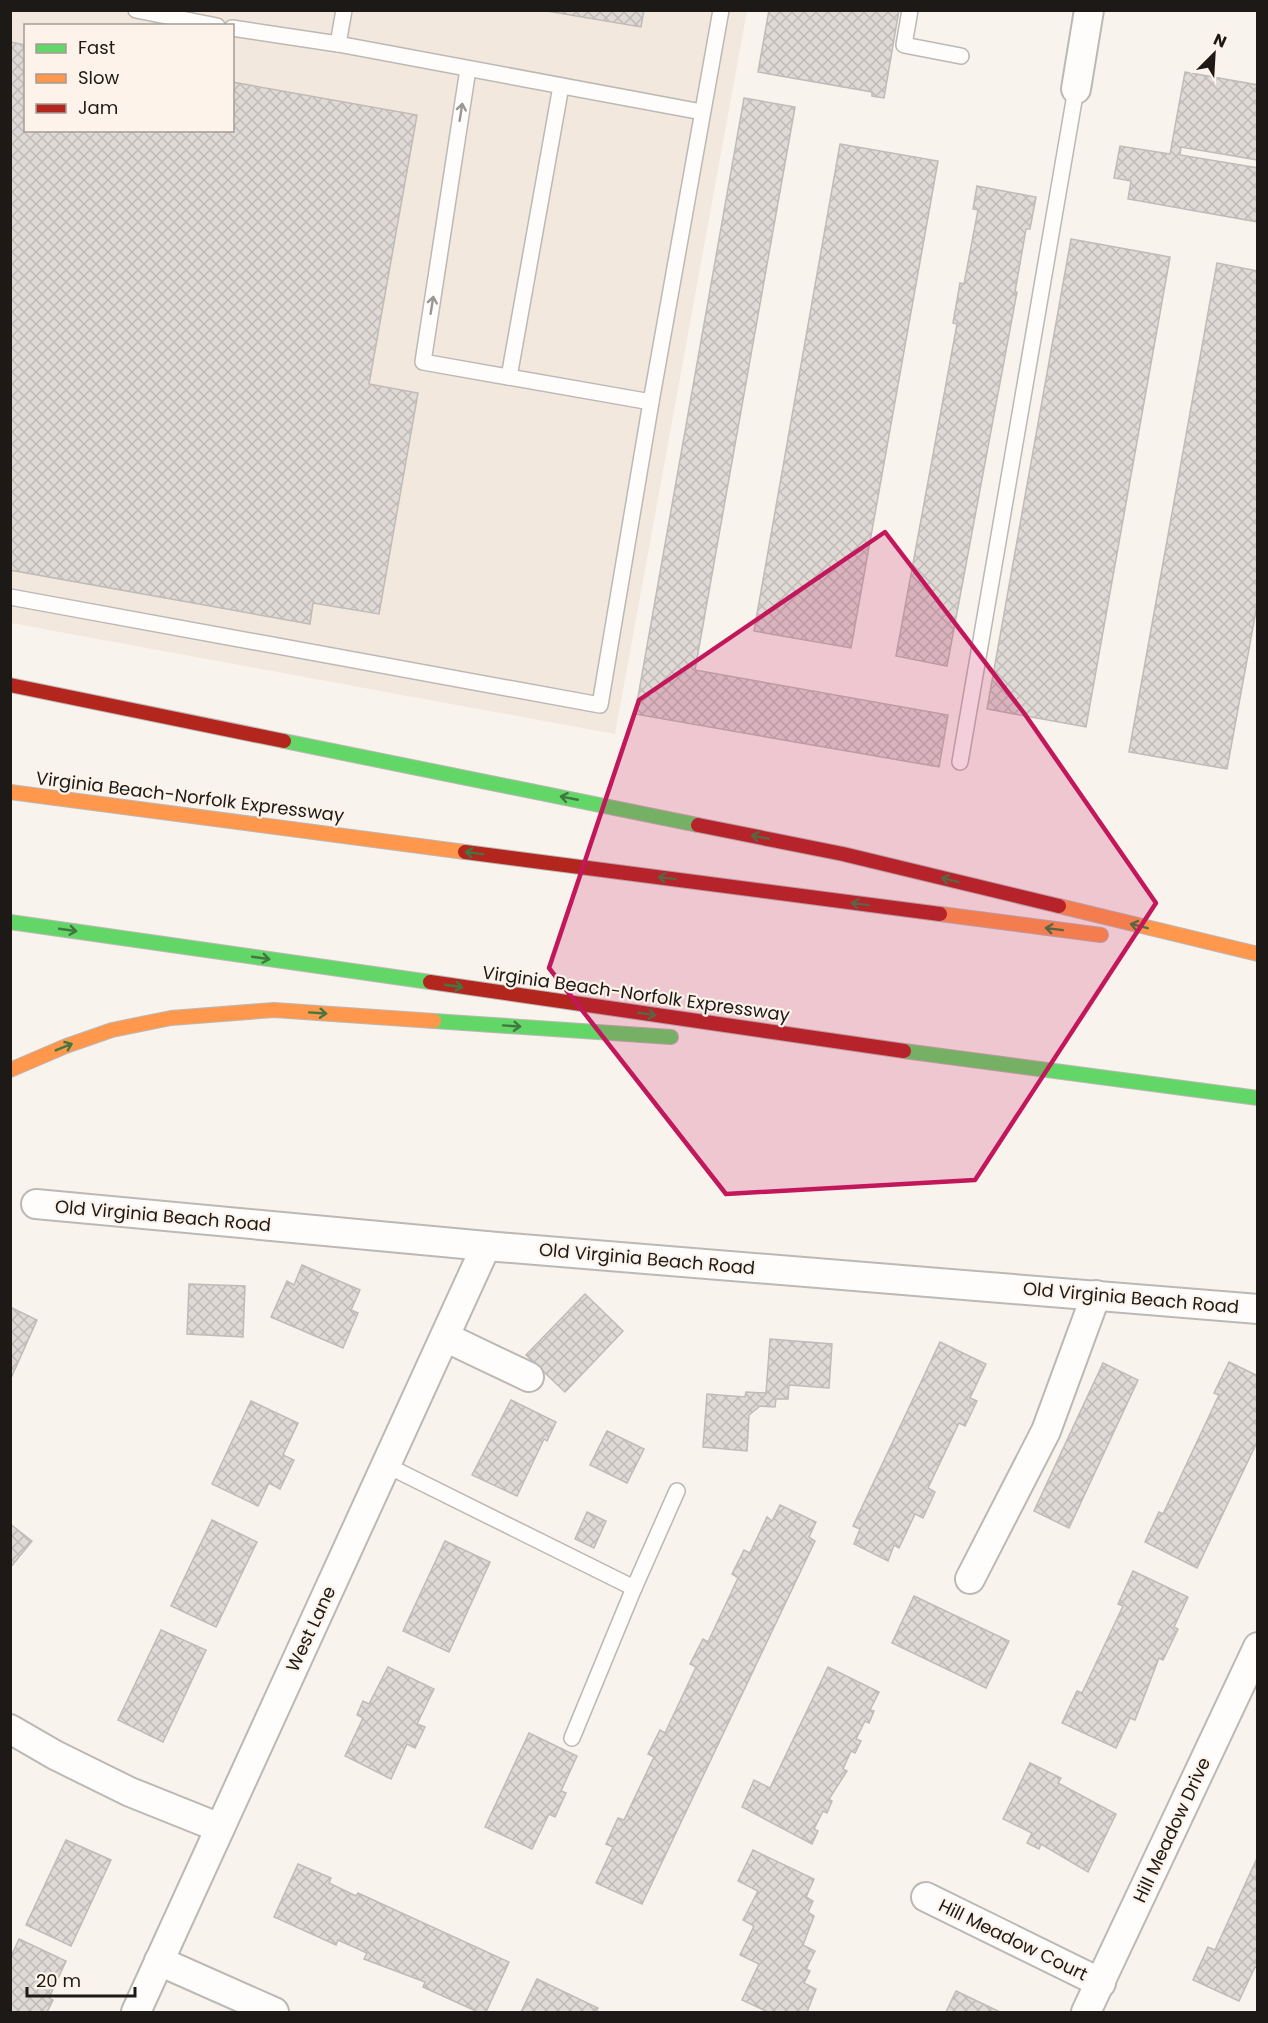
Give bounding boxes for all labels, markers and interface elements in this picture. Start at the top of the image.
legend [24,24,234,132]
north arrow [1184,24,1244,84]
text: N [1210,28,1230,54]
text: Fast [78,35,115,60]
text: Slow [78,65,120,90]
text: Jam [78,95,118,120]
one-way arrow [456,102,467,122]
one-way arrow [426,295,437,315]
street label: Virginia Beach-Norfolk Expressway [35,765,345,828]
one-way arrow [559,792,579,803]
one-way arrow [750,831,770,842]
one-way arrow [464,847,484,858]
one-way arrow [658,873,677,884]
one-way arrow [941,873,960,885]
one-way arrow [851,898,871,909]
one-way arrow [1130,919,1149,931]
one-way arrow [1044,923,1064,934]
one-way arrow [58,925,78,936]
one-way arrow [251,953,271,964]
street label: Virginia Beach-Norfolk Expressway [481,960,791,1027]
one-way arrow [444,980,464,991]
one-way arrow [307,1008,327,1019]
one-way arrow [637,1008,657,1019]
one-way arrow [502,1021,522,1032]
one-way arrow [55,1041,73,1052]
street label: Old Virginia Beach Road [54,1194,272,1237]
street label: Old Virginia Beach Road [538,1237,756,1280]
street label: Old Virginia Beach Road [1022,1276,1240,1319]
street label: West Lane [280,1582,341,1676]
street label: Hill Meadow Drive [1127,1753,1216,1907]
street label: Hill Meadow Court [935,1893,1092,1986]
scale bar [27,1960,135,1998]
text: 20 m [36,1968,81,1993]

